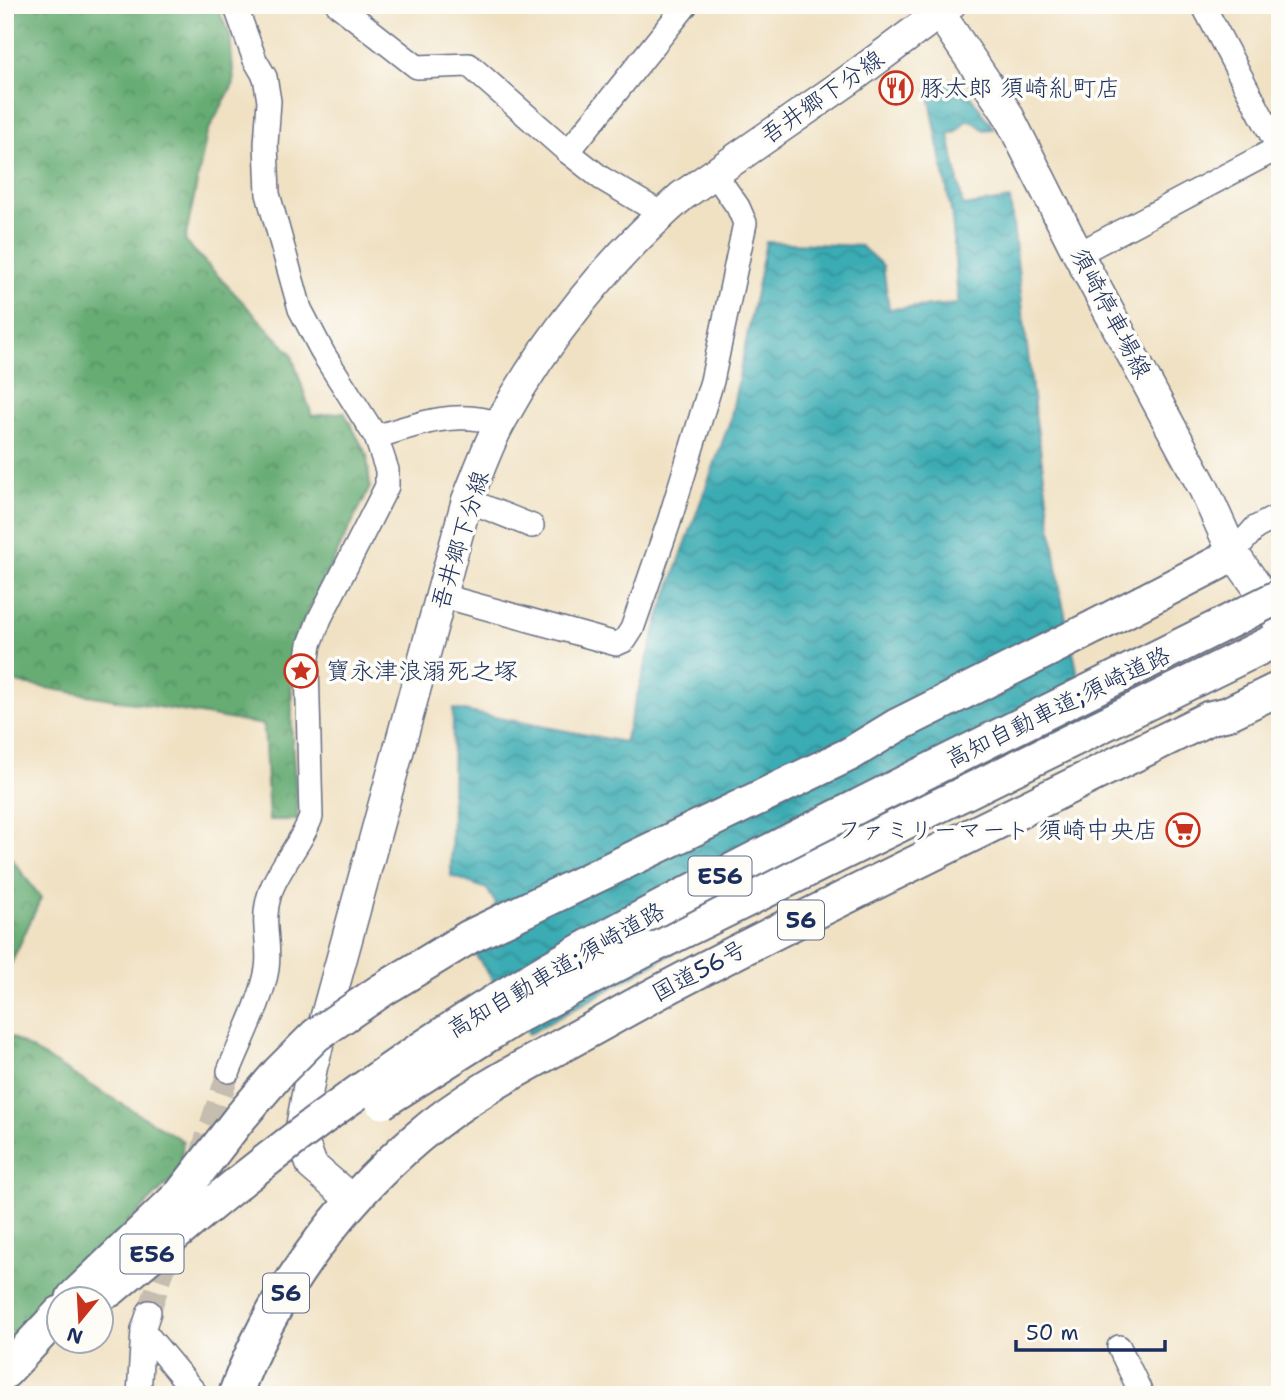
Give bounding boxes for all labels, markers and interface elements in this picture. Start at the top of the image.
street label: 吾井郷下分線 [754,43,890,151]
restaurant icon: 豚太郎 須崎糺町店 [877,69,915,107]
place label: 豚太郎 須崎糺町店 [920,72,1120,104]
street label: 須崎停車場線 [1063,242,1159,384]
street label: 吾井郷下分線 [424,466,496,614]
street label: 高知自動車道;須崎道路 [940,639,1176,775]
place icon: 寶永津浪溺死之塚 [282,652,320,690]
place label: 寶永津浪溺死之塚 [326,655,518,687]
supermarket icon: ファミリーマート 須崎中央店 [1164,811,1202,849]
place label: ファミリーマート 須崎中央店 [837,814,1158,846]
road number: E56 [688,856,752,896]
street label: 高知自動車道;須崎道路 [441,894,671,1046]
road number: 56 [778,900,824,939]
street label: 国道56号 [646,933,752,1009]
road number: E56 [120,1234,184,1274]
road number: 56 [263,1274,309,1312]
north arrow [46,1284,116,1354]
scale bar [1016,1309,1164,1353]
text: 50 m [1026,1319,1079,1347]
text: N [64,1321,86,1350]

